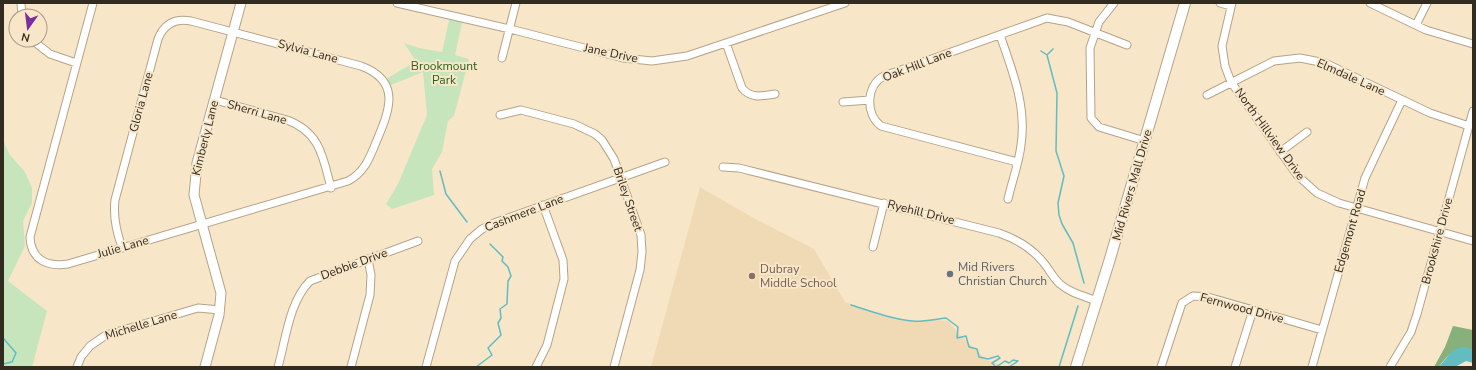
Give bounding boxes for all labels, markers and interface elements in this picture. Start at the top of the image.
north arrow [8,8,48,48]
text: N [20,29,32,45]
street label: Sylvia Lane [276,35,340,67]
street label: Jane Drive [581,39,640,67]
street label: Oak Hill Lane [880,44,954,86]
street label: Elmdale Lane [1314,55,1388,99]
park label: Brookmount Park [411,58,478,88]
street label: Gloria Lane [125,70,157,134]
street label: North Hillview Drive [1231,85,1309,183]
street label: Sherri Lane [225,96,289,128]
street label: Kimberly Lane [188,99,222,177]
street label: Mid Rivers Mall Drive [1108,128,1156,242]
street label: Briley Street [610,165,647,234]
street label: Edgemont Road [1330,187,1370,275]
street label: Cashmere Lane [482,191,566,235]
street label: Ryehill Drive [886,196,956,228]
street label: Brookshire Drive [1418,196,1456,286]
street label: Julie Lane [95,232,150,262]
street label: Debbie Drive [318,245,390,283]
place label: Mid Rivers Christian Church [958,259,1047,289]
place label: Dubray Middle School [760,261,837,291]
marker: Mid Rivers Christian Church [945,269,955,279]
marker: Dubray Middle School [747,271,757,281]
street label: Fernwood Drive [1199,289,1285,327]
street label: Michelle Lane [103,306,179,344]

